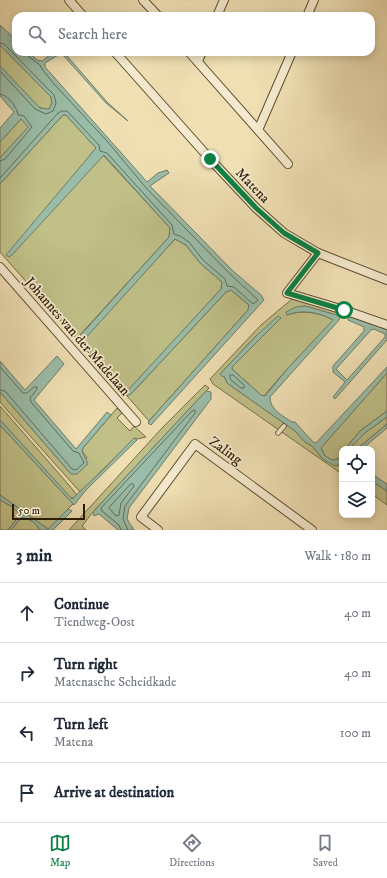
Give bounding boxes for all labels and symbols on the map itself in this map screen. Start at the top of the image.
route end [201,150,219,168]
street label: Matena [231,164,273,207]
street label: Johannes van der Madelaan [19,272,134,400]
route start [335,301,353,319]
street label: Zaling [205,433,246,469]
scale bar [12,502,85,521]

